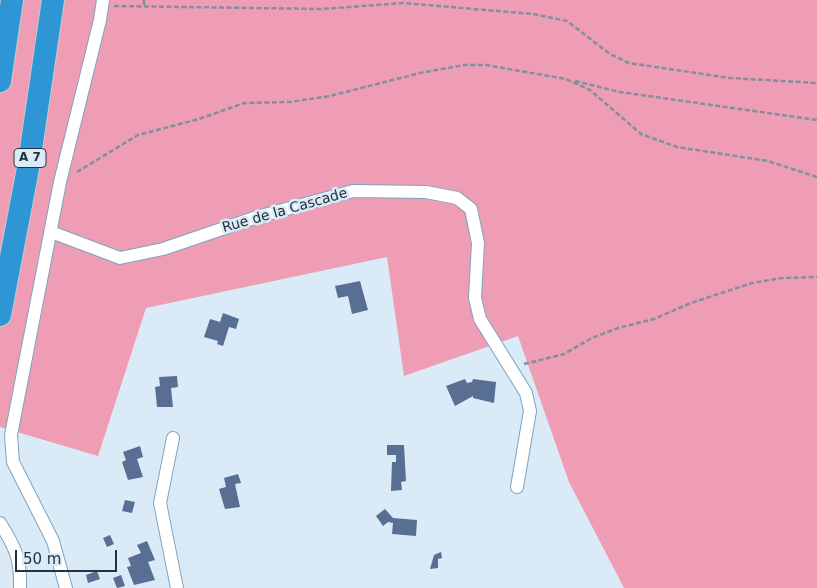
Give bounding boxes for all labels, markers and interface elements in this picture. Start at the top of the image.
road number: A 7 [14,148,46,168]
street label: Rue de la Cascade [221,185,349,237]
scale bar [18,540,120,572]
text: 50 m [23,550,61,568]

